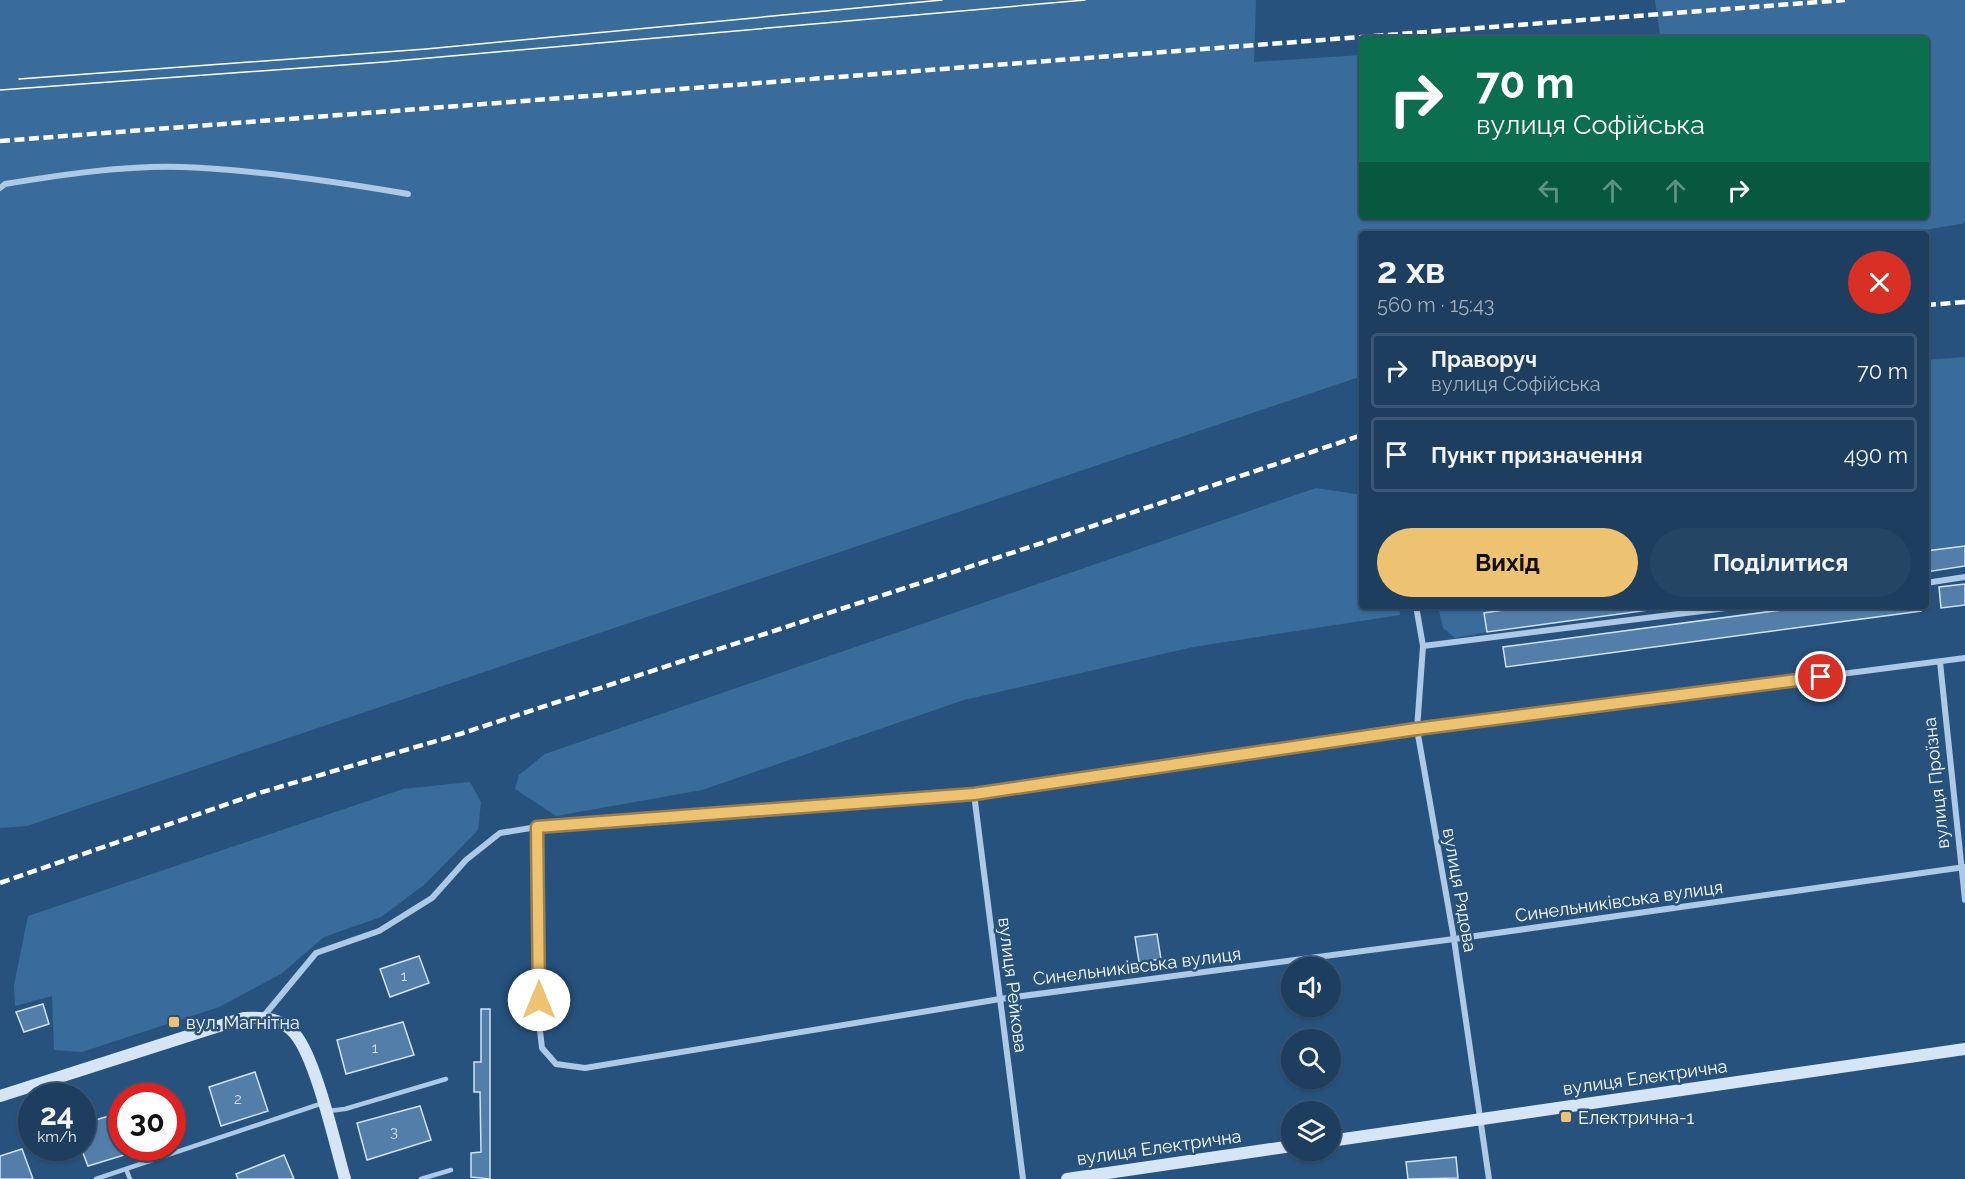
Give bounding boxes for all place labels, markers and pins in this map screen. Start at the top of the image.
pin [1795,651,1846,702]
place label: вул. Магнітна [186,1012,300,1033]
marker: вул. Магнітна [167,1015,181,1029]
place label: Електрична-1 [1578,1107,1695,1128]
marker: Електрична-1 [1559,1110,1573,1124]

